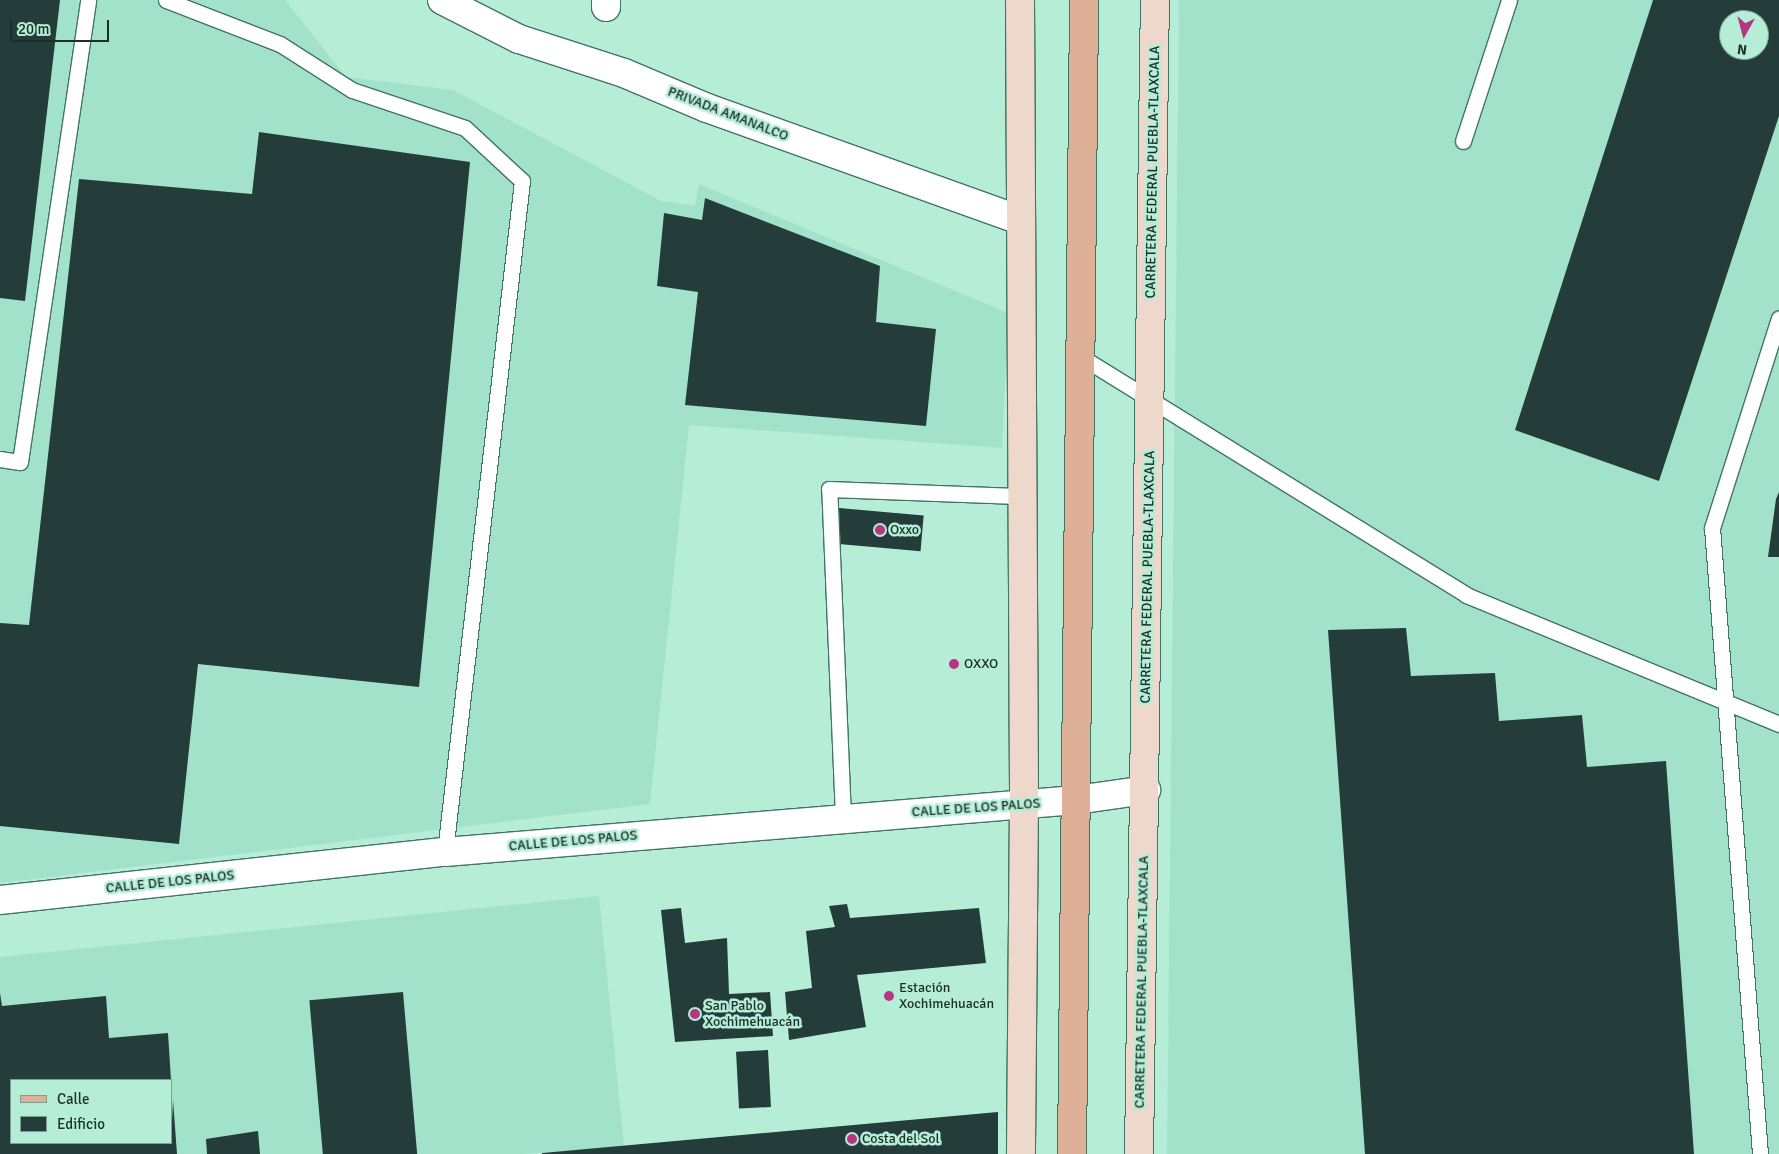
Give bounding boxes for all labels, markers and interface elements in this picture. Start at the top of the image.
scale bar [12,10,111,42]
north arrow [1719,10,1769,60]
text: 20 m [18,20,49,38]
text: N [1736,40,1748,58]
street label: CARRETERA FEDERAL PUEBLA-TLAXCALA [1142,45,1164,299]
street label: PRIVADA AMANALCO [665,83,791,145]
street label: CARRETERA FEDERAL PUEBLA-TLAXCALA [1137,450,1159,704]
place label: Oxxo [890,522,919,538]
marker: Oxxo [874,524,886,536]
place label: OXXO [964,656,998,672]
marker: OXXO [948,658,960,670]
street label: CALLE DE LOS PALOS [911,795,1041,821]
street label: CALLE DE LOS PALOS [508,827,638,855]
street label: CARRETERA FEDERAL PUEBLA-TLAXCALA [1131,855,1153,1109]
street label: CALLE DE LOS PALOS [105,867,235,897]
place label: Estación Xochimehuacán [899,980,994,1012]
marker: Estación Xochimehuacán [883,990,895,1002]
place label: San Pablo Xochimehuacán [705,998,800,1030]
marker: San Pablo Xochimehuacán [689,1008,701,1020]
legend [10,1079,172,1144]
text: Calle [57,1090,90,1108]
text: Edificio [57,1115,105,1133]
place label: Costa del Sol [862,1131,940,1147]
marker: Costa del Sol [846,1133,858,1145]

